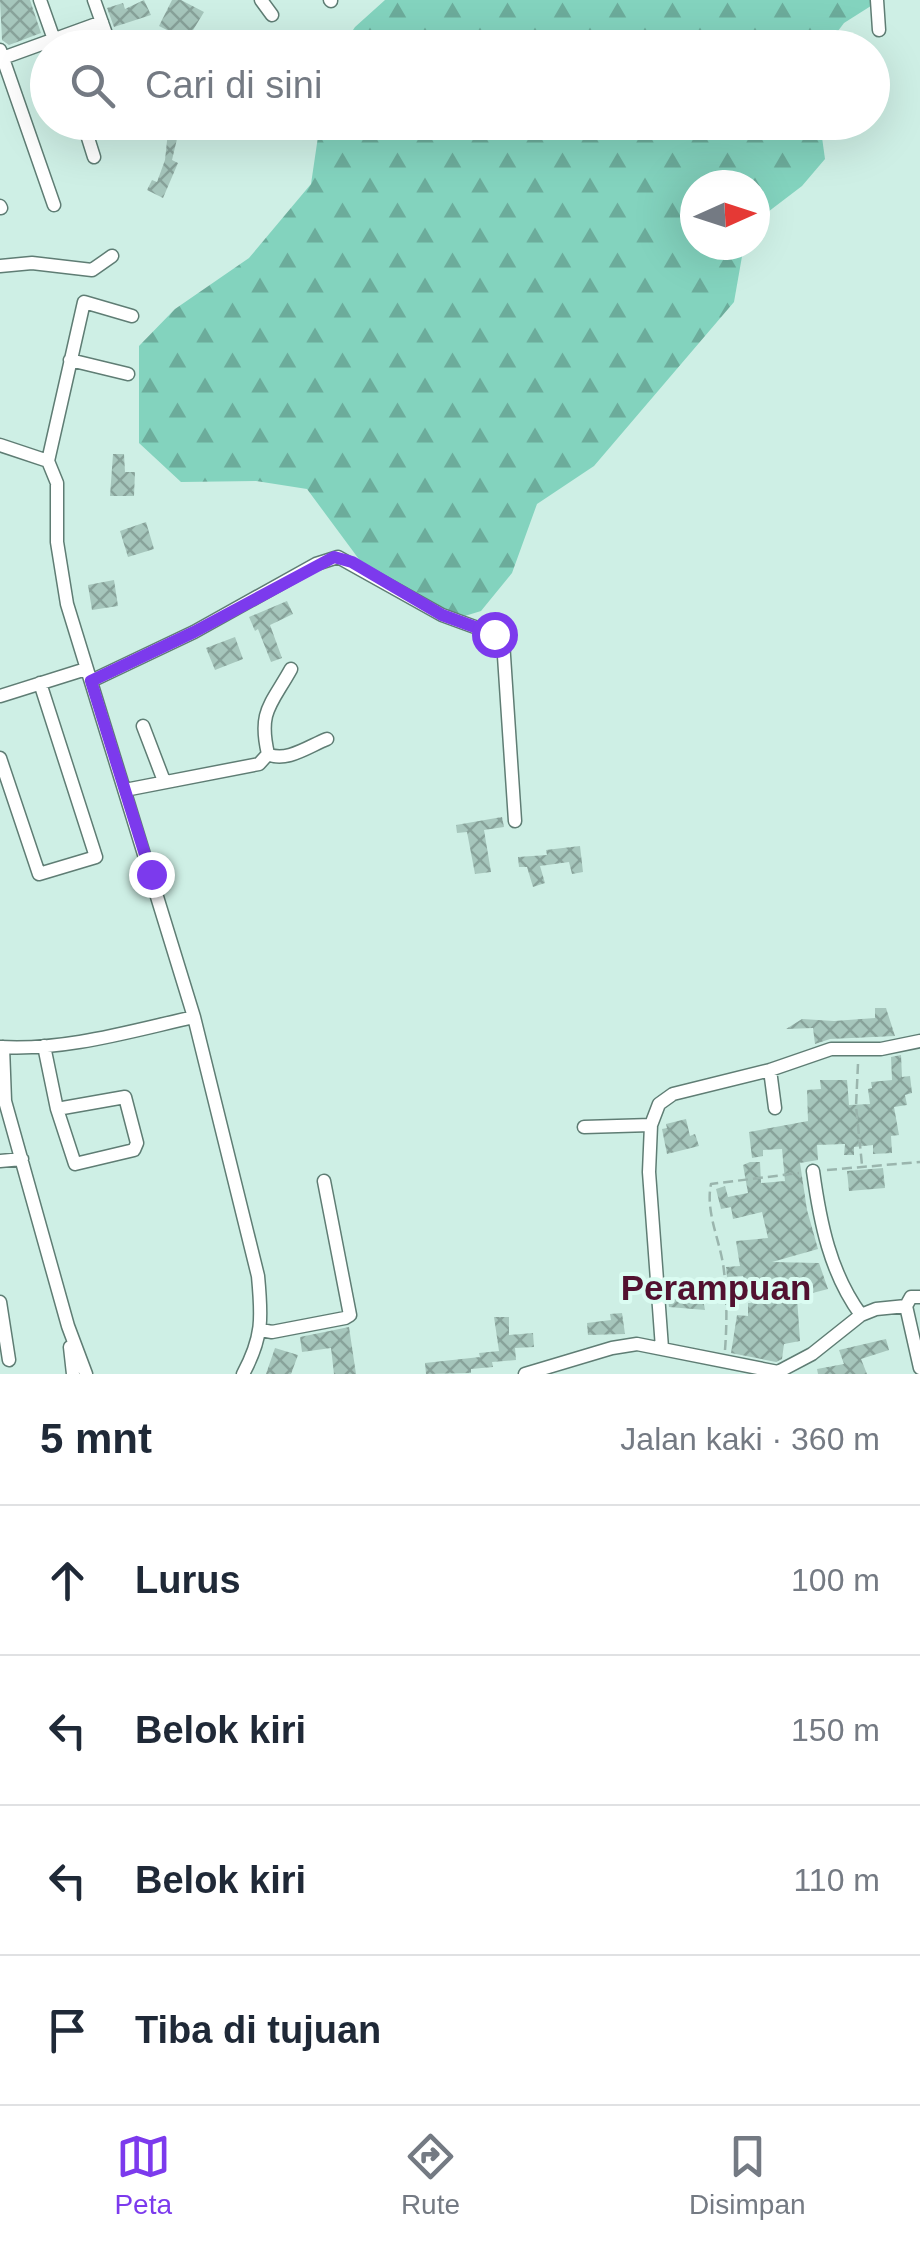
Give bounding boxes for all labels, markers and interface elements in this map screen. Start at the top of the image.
search box [30,30,890,140]
icon: search [65,58,120,113]
text: Cari di sini [145,64,322,106]
north arrow [680,170,770,260]
route start [472,612,518,658]
route end [129,852,175,898]
district label: Perampuan [621,1268,811,1307]
text: 5 mnt [40,1415,152,1462]
text: Jalan kaki · 360 m [620,1421,880,1457]
icon: ahead [40,1553,95,1608]
text: Lurus [135,1559,241,1601]
text: 100 m [791,1562,880,1598]
icon: left [40,1703,95,1758]
text: Belok kiri [135,1709,306,1751]
text: 150 m [791,1712,880,1748]
icon: left [40,1853,95,1908]
text: Belok kiri [135,1859,306,1901]
text: 110 m [793,1862,880,1898]
icon: arrive [40,2003,95,2058]
text: Tiba di tujuan [135,2009,381,2051]
tab: Peta [114,2129,172,2221]
tab: Rute [401,2129,460,2221]
tab: Disimpan [689,2129,806,2221]

